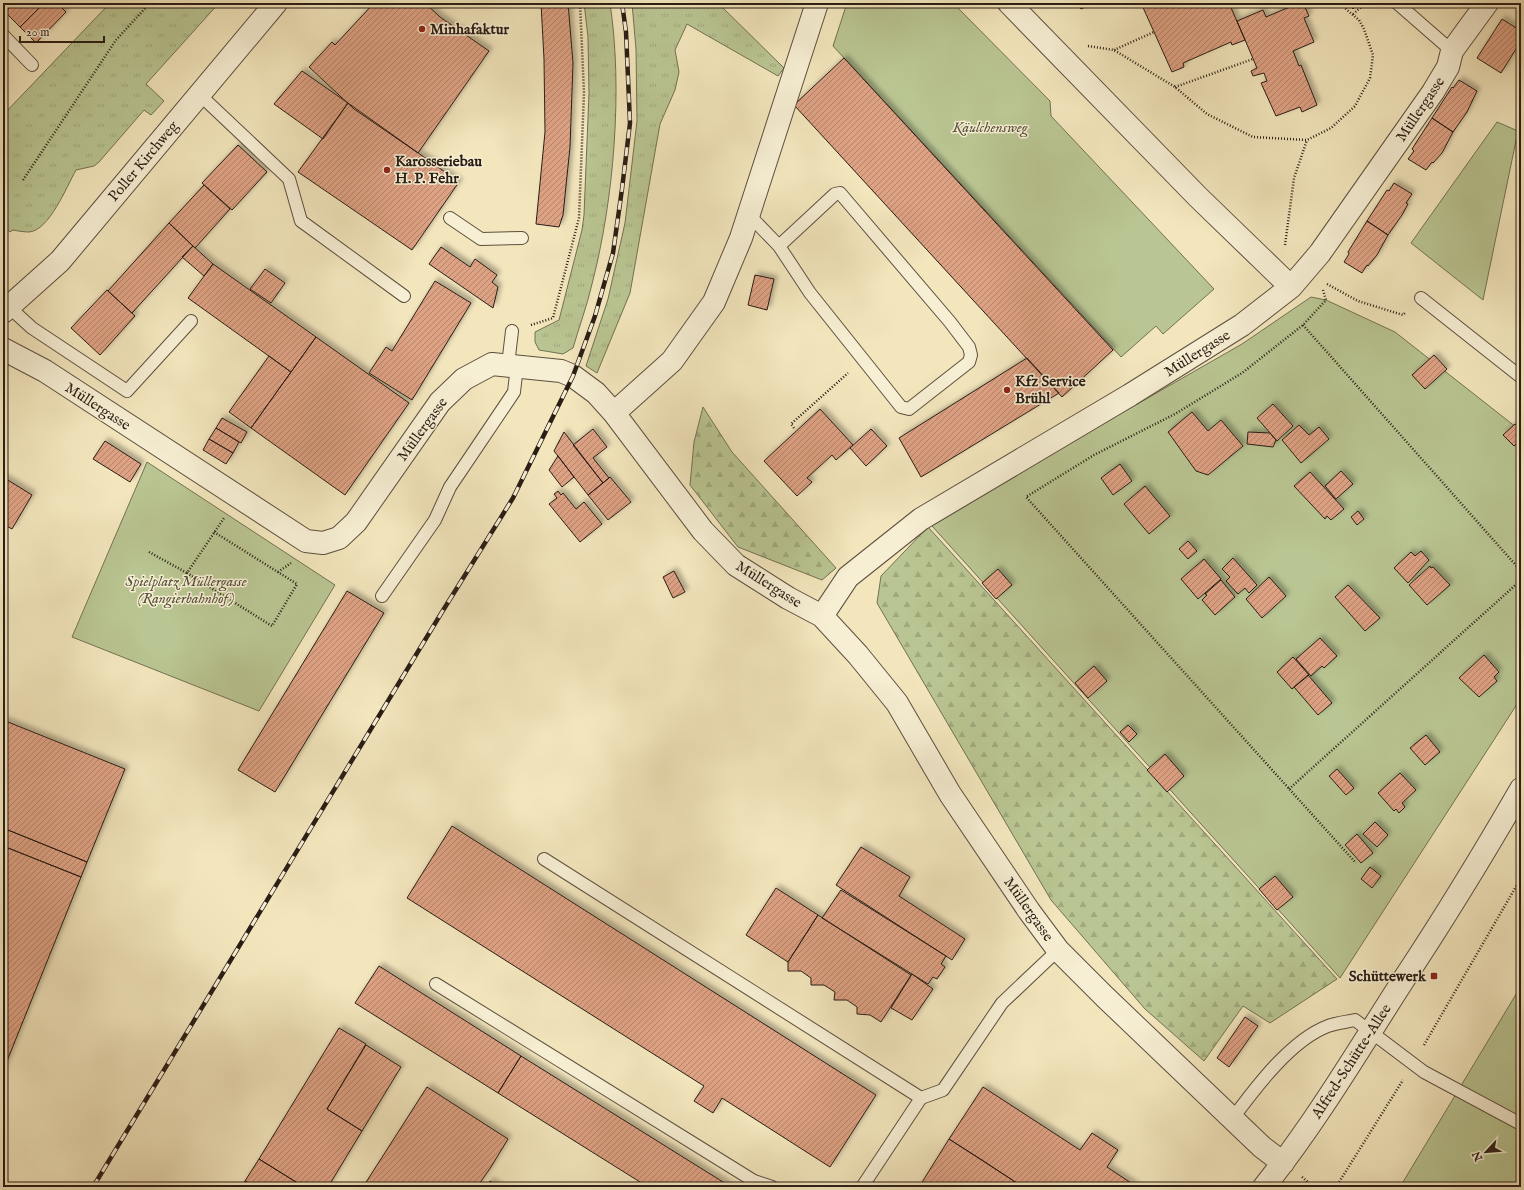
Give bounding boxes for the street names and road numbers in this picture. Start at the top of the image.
street label: Müllergasse [1392,73,1449,145]
street label: Poller Kirchweg [104,116,183,206]
street label: Müllergasse [1161,326,1234,381]
street label: Müllergasse [61,378,134,435]
street label: Müllergasse [393,394,452,465]
street label: Müllergasse [732,557,805,612]
street label: Müllergasse [999,873,1058,945]
street label: Alfred-Schütte-Allee [1307,1000,1396,1123]

